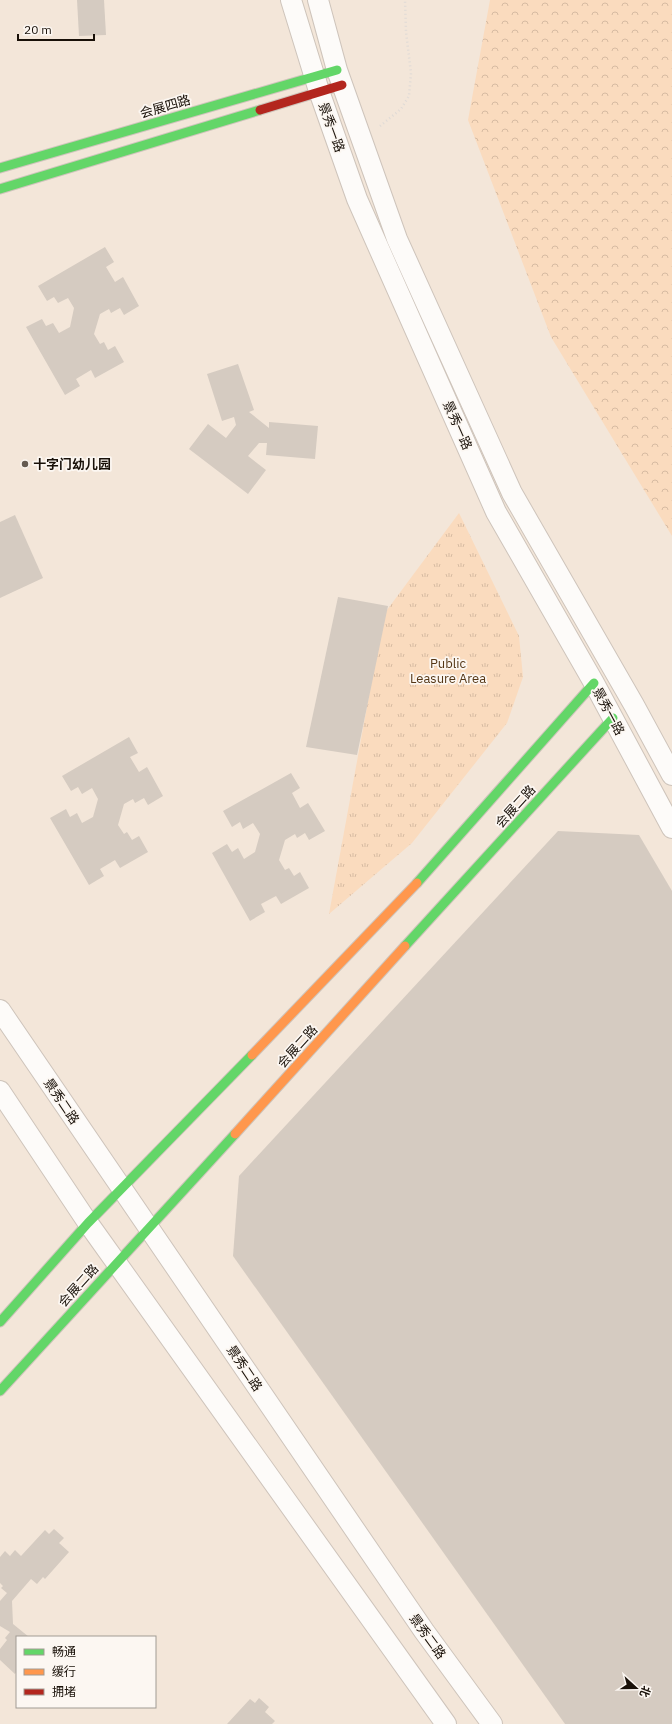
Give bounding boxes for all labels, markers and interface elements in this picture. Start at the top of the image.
scale bar [18,16,94,42]
text: 20 m [24,22,52,37]
street label: 会展四路 [138,91,192,122]
street label: 景秀一路 [315,100,348,155]
street label: 景秀一路 [439,398,476,452]
place label: 十字门幼儿园 [33,456,111,473]
marker: 十字门幼儿园 [20,459,30,469]
park label: Public Leasure Area [410,655,486,687]
street label: 景秀一路 [589,684,628,738]
street label: 会展二路 [492,781,539,831]
street label: 会展二路 [274,1021,321,1071]
street label: 景秀二路 [40,1075,83,1128]
street label: 会展二路 [55,1260,102,1310]
street label: 景秀二路 [223,1342,266,1395]
street label: 景秀二路 [405,1610,450,1662]
legend [16,1636,156,1708]
text: 畅通 [52,1644,76,1659]
text: 缓行 [52,1664,76,1679]
north arrow [616,1668,656,1708]
text: 拥堵 [52,1684,76,1699]
text: 北 [637,1684,654,1699]

